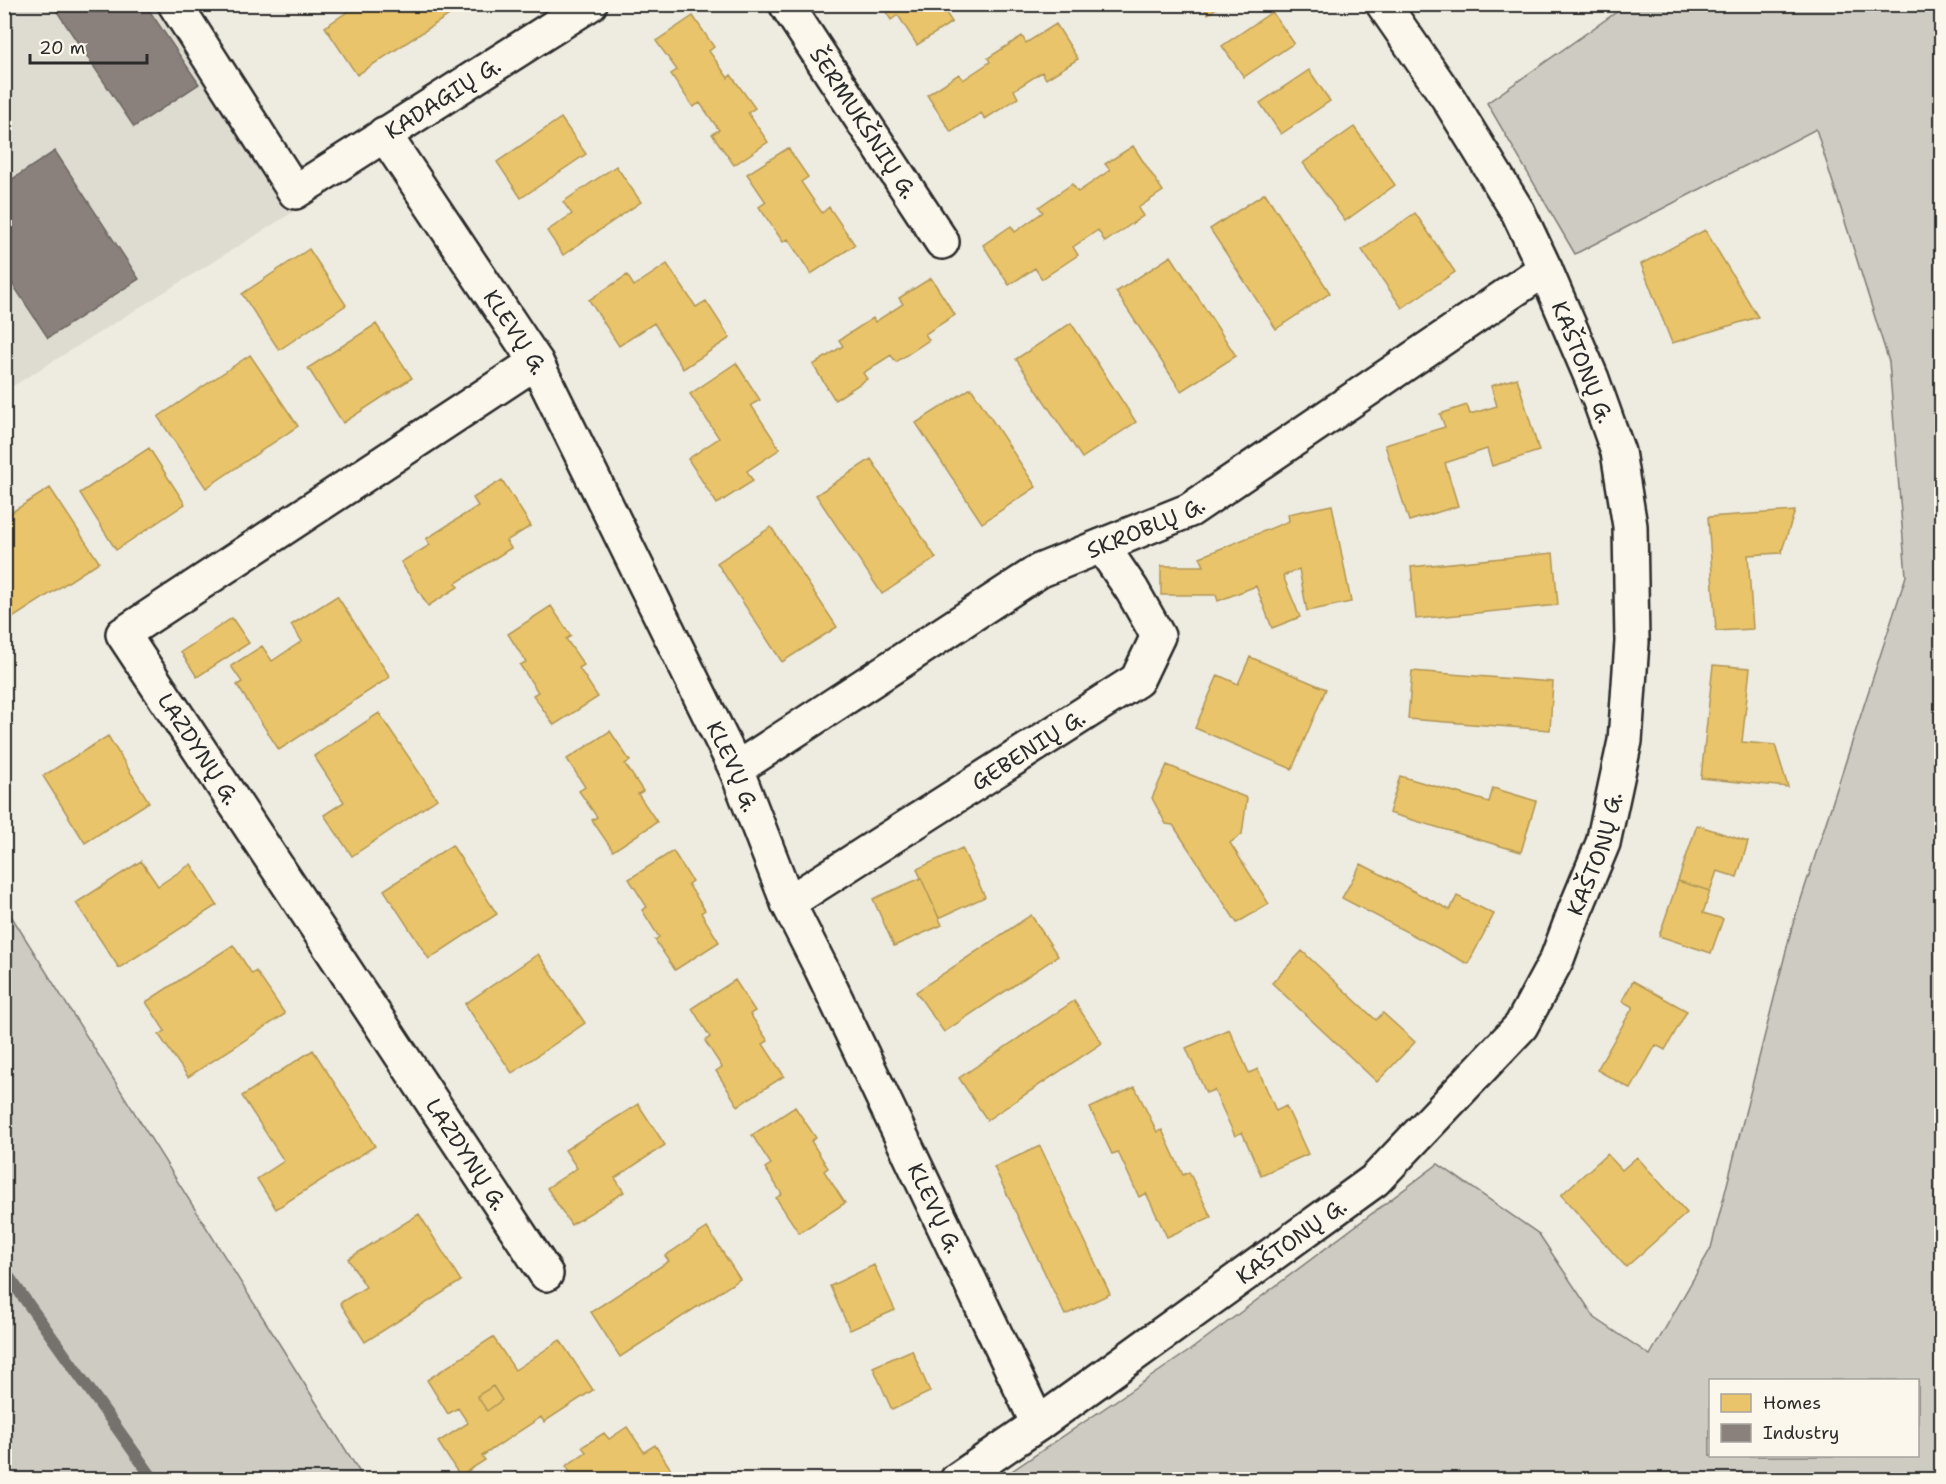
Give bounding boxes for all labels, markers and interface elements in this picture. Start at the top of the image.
scale bar [30,27,147,65]
text: 20 m [39,36,85,60]
street label: ŠERMUKŠNIŲ G. [803,42,924,204]
street label: KADAGIŲ G. [379,51,506,146]
street label: KLEVŲ G. [477,284,554,380]
street label: KAŠTONŲ G. [1545,297,1620,428]
street label: SKROBLŲ G. [1082,490,1211,565]
street label: LAZDYNŲ G. [151,687,246,811]
street label: GEBENIŲ G. [966,703,1091,797]
street label: KLEVŲ G. [700,716,765,816]
street label: KAŠTONŲ G. [1560,789,1629,920]
street label: LAZDYNŲ G. [419,1093,514,1216]
street label: KLEVŲ G. [901,1158,969,1258]
street label: KAŠTONŲ G. [1230,1191,1352,1291]
legend [1709,1379,1919,1457]
text: Homes [1763,1391,1821,1415]
text: Industry [1763,1421,1839,1445]

